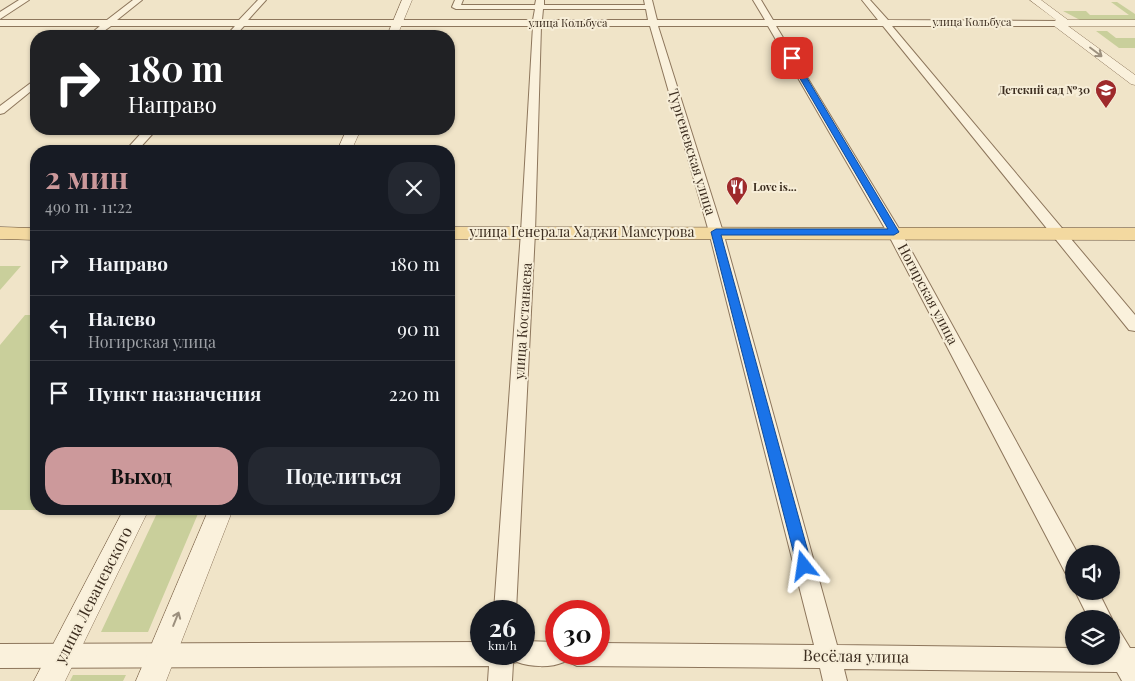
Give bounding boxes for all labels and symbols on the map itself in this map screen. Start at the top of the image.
street label: улица Кольбуса [931,14,1012,29]
street label: улица Кольбуса [527,15,608,30]
pin [771,37,813,79]
one-way arrow [1089,47,1103,57]
school or university icon: Детский сад №30 [1094,78,1118,109]
place label: Детский сад №30 [998,82,1090,97]
street label: Тургеневская улица [664,86,721,217]
restaurant icon: Love is... [725,175,749,206]
place label: Love is... [753,179,797,194]
street label: улица Генерала Хаджи Мамсурова [469,222,694,241]
street label: Ногирская улица [894,240,963,348]
street label: улица Костанаева [509,262,536,381]
street label: улица Леваневского [48,523,136,668]
position arrow [777,539,829,591]
speed limit sign: 30 [545,600,610,665]
one-way arrow [172,612,181,628]
street label: Весёлая улица [803,644,909,667]

